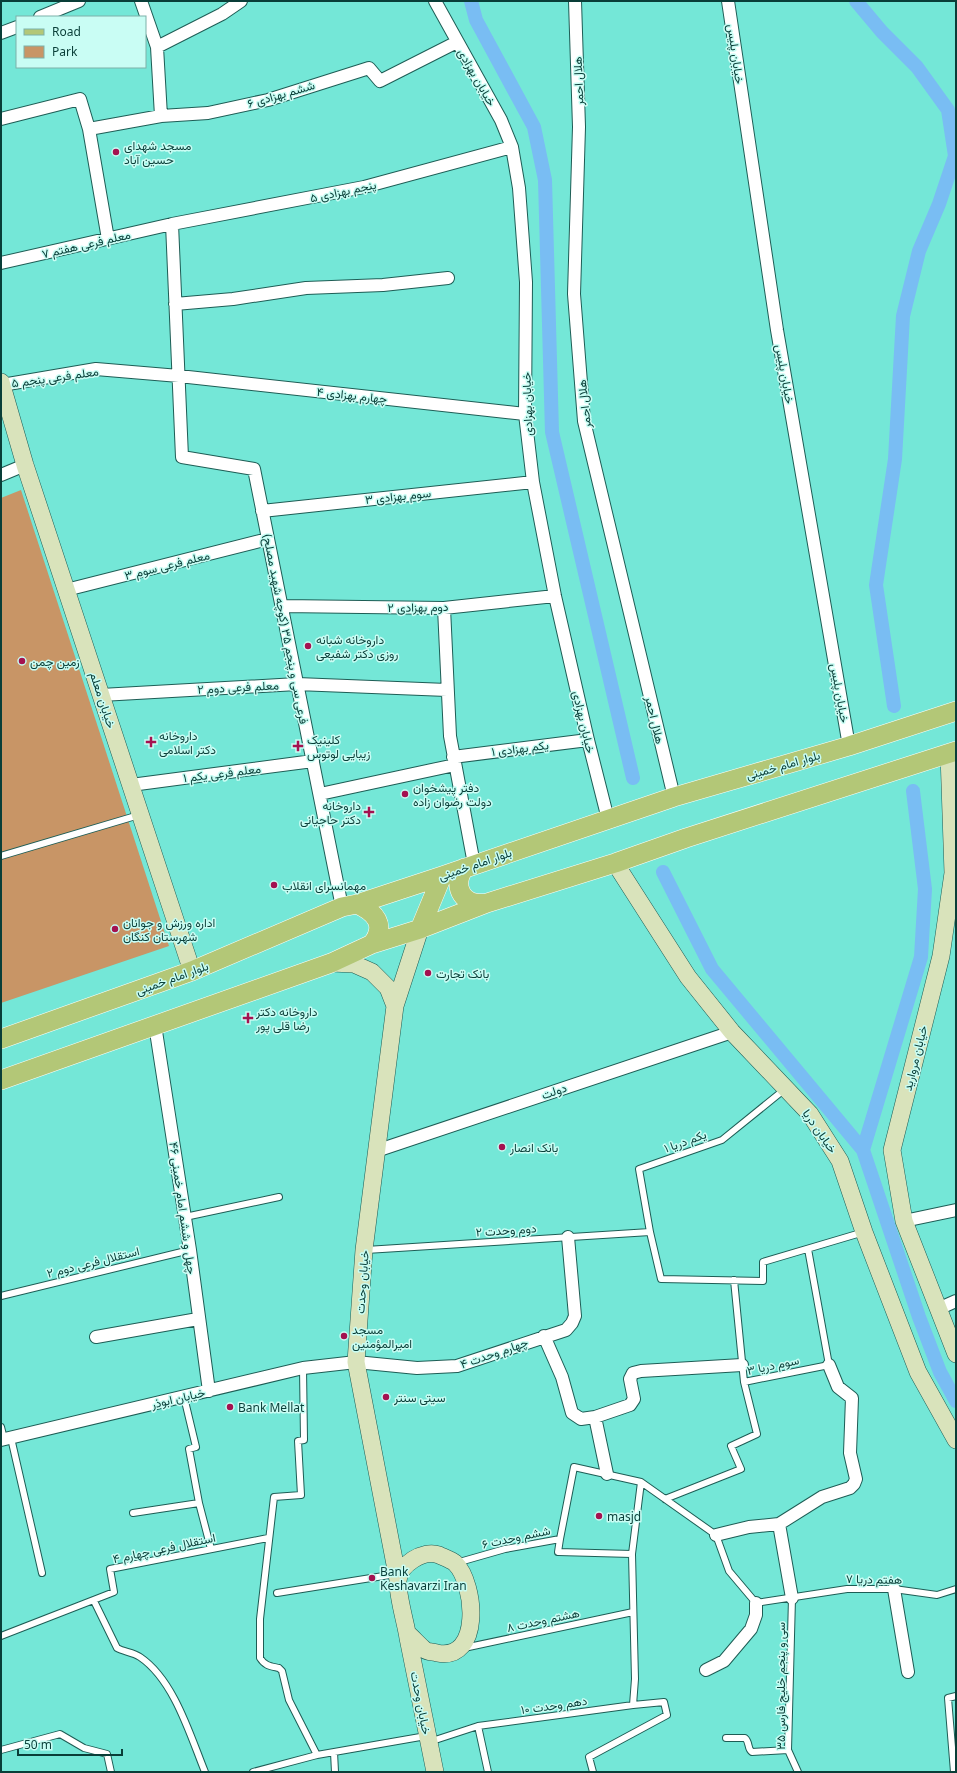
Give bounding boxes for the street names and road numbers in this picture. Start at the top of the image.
street label: خیابان پلیس [723,23,749,85]
street label: خیابان بهزادی [454,45,500,109]
street label: هلال احمر [569,56,587,107]
street label: ششم بهزادی ۶ [245,76,317,112]
street label: پنجم بهزادی ۵ [308,176,378,206]
street label: معلم فرعی هفتم ۷ [40,226,132,262]
street label: خیابان پلیس [771,343,799,405]
street label: معلم فرعی پنجم ۵ [10,362,100,392]
street label: خیابان بهزادی [517,372,537,436]
street label: هلال احمر [573,379,595,430]
street label: چهارم بهزادی ۴ [316,383,388,407]
street label: سوم بهزادی ۳ [364,484,432,508]
street label: فرعی سی و پنجم ۳۵ (کوچه شهید مصلح) [258,533,313,726]
street label: معلم فرعی سوم ۳ [123,546,211,584]
street label: دوم بهزادی ۲ [387,598,449,616]
street label: خیابان پلیس [826,662,854,724]
street label: خیابان معلم [86,670,120,730]
street label: معلم فرعی دوم ۲ [197,676,279,698]
street label: خیابان بهزادی [569,689,599,755]
street label: هلال احمر [641,693,669,746]
street label: یکم بهزادی ۱ [490,736,550,760]
street label: بلوار امام خمینی [744,746,822,784]
street label: معلم فرعی یکم ۱ [182,760,262,786]
street label: بلوار امام خمینی [436,844,514,884]
street label: بلوار امام خمینی [133,957,211,999]
street label: خیابان مروارید [899,1024,931,1092]
street label: دولت [539,1079,569,1103]
street label: خیابان دریا [799,1106,841,1156]
street label: یکم دریا ۱ [661,1125,709,1156]
street label: چهل و ششم امام خمینی ۴۶ [165,1141,201,1275]
street label: دوم وحدت ۲ [475,1219,537,1241]
street label: استقلال فرعی دوم ۲ [45,1242,141,1282]
street label: خیابان وحدت [351,1250,373,1314]
street label: چهارم وحدت ۴ [458,1333,530,1373]
street label: سوم دریا ۳ [745,1351,801,1379]
street label: خیابان ابوذر [148,1384,207,1413]
street label: ششم وحدت ۶ [480,1521,552,1553]
street label: استقلال فرعی چهارم ۴ [111,1529,217,1567]
street label: هفتم دریا ۷ [846,1570,902,1588]
street label: هشتم وحدت ۸ [505,1604,581,1636]
street label: سی و پنجم خلیج فارس ۳۵ [772,1622,790,1750]
street label: خیابان وحدت [407,1670,435,1736]
street label: دهم وحدت ۱۰ [520,1692,588,1718]

